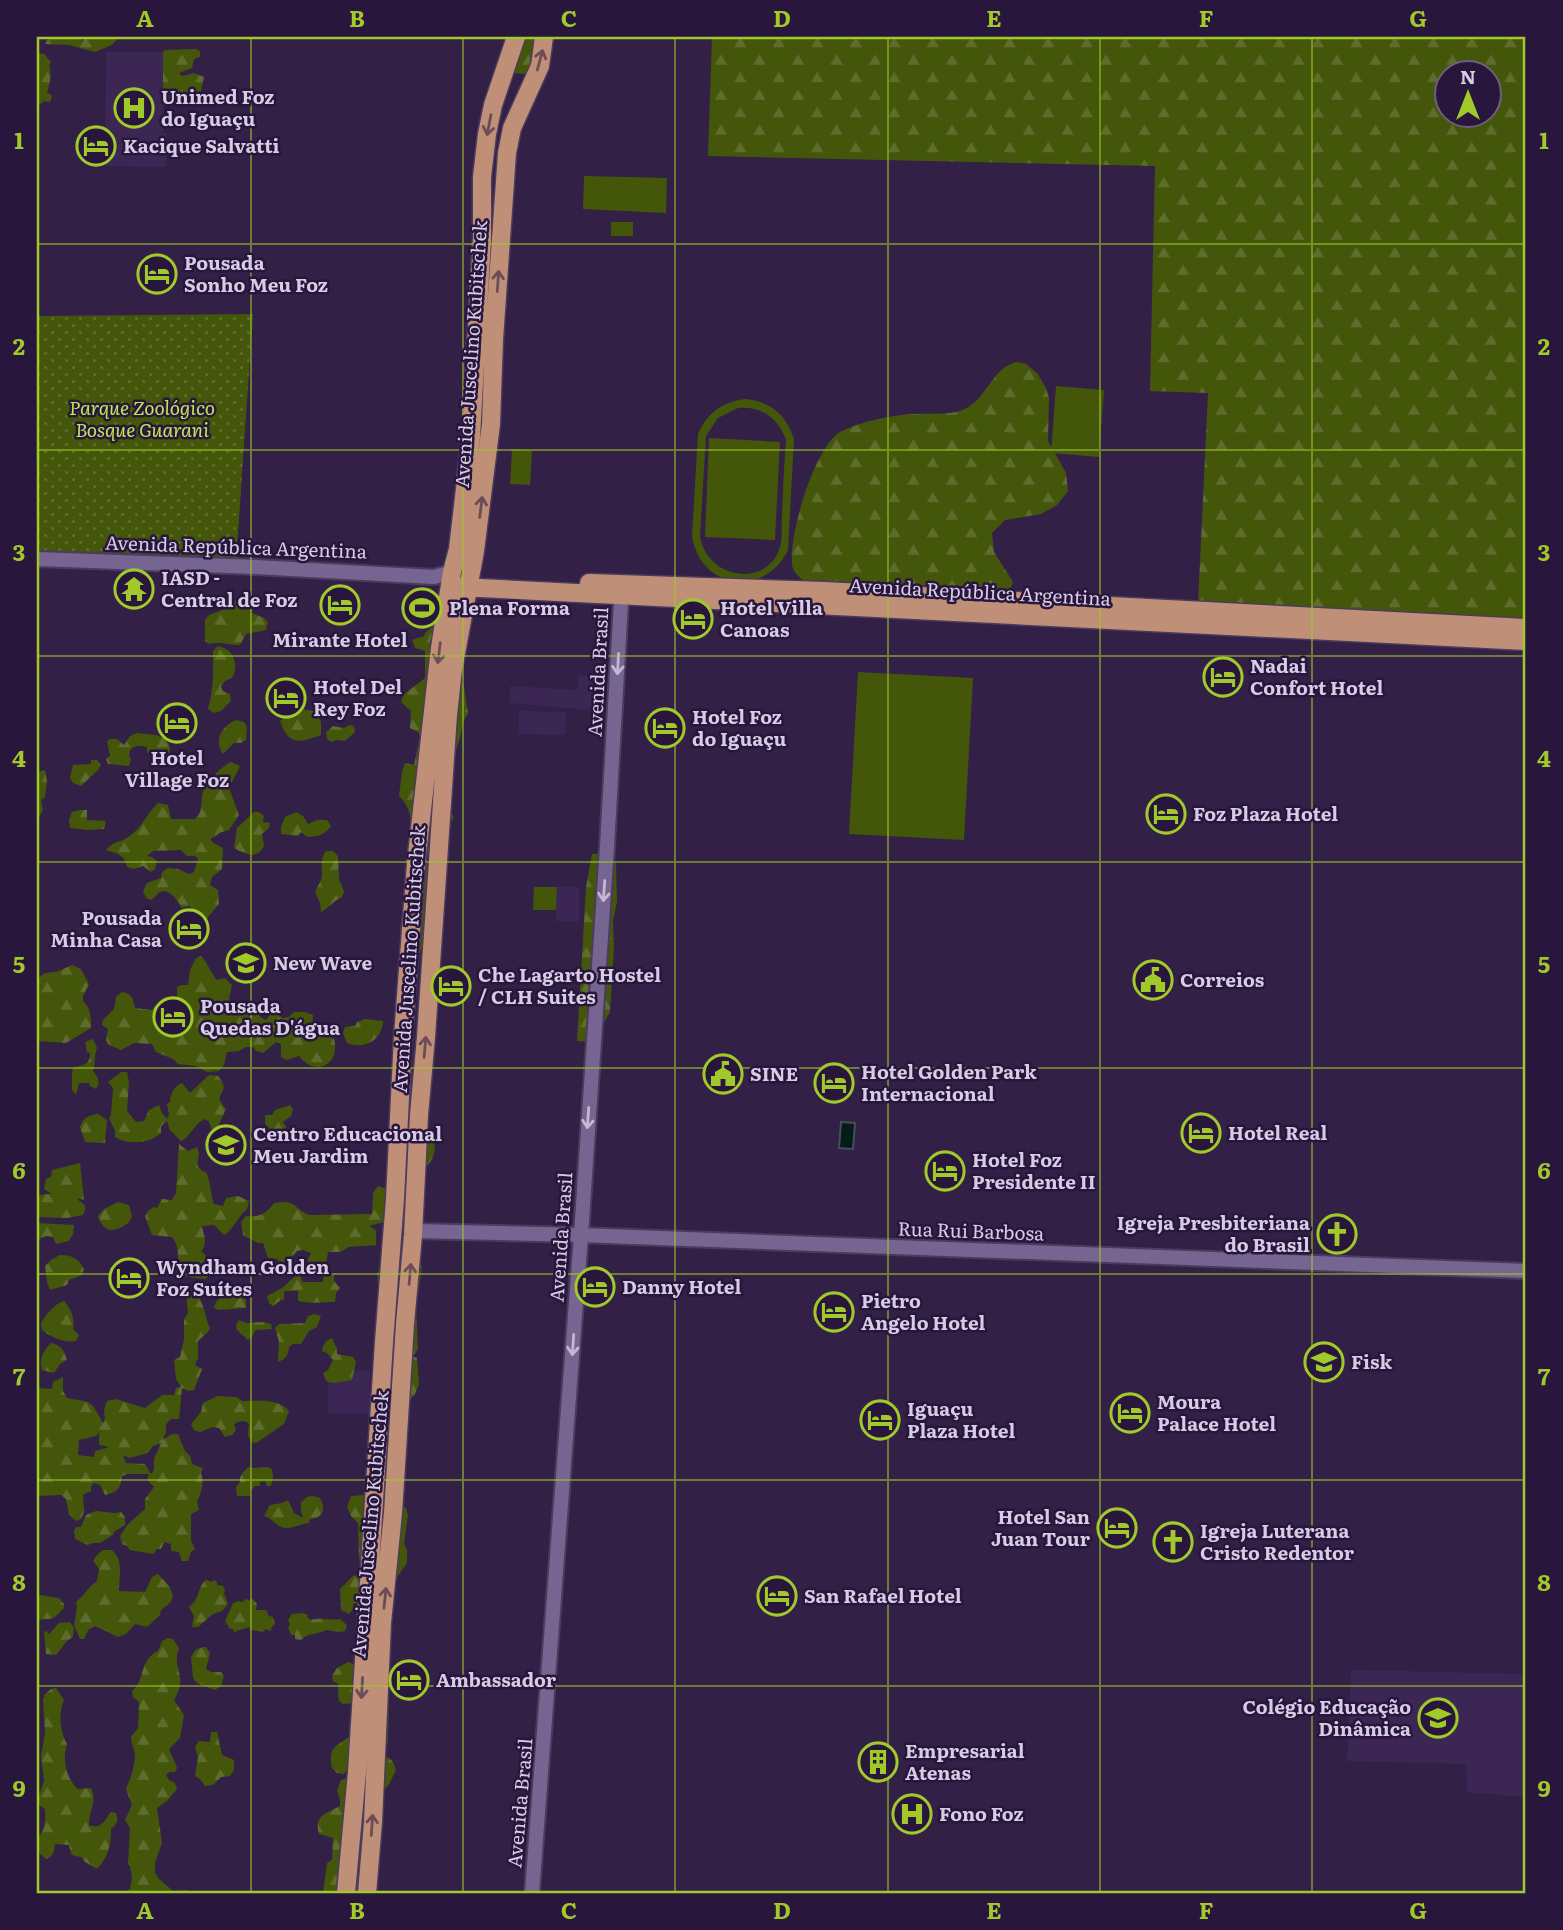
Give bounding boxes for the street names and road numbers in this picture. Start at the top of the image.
street label: Avenida Juscelino Kubitschek [447,219,493,489]
street label: Avenida República Argentina [105,527,368,565]
street label: Avenida República Argentina [848,570,1112,612]
street label: Avenida Brasil [580,606,614,738]
street label: Avenida Juscelino Kubitschek [385,824,431,1094]
street label: Avenida Brasil [541,1171,579,1303]
street label: Rua Rui Barbosa [897,1213,1045,1247]
street label: Avenida Juscelino Kubitschek [343,1389,395,1659]
street label: Avenida Brasil [499,1737,539,1869]

